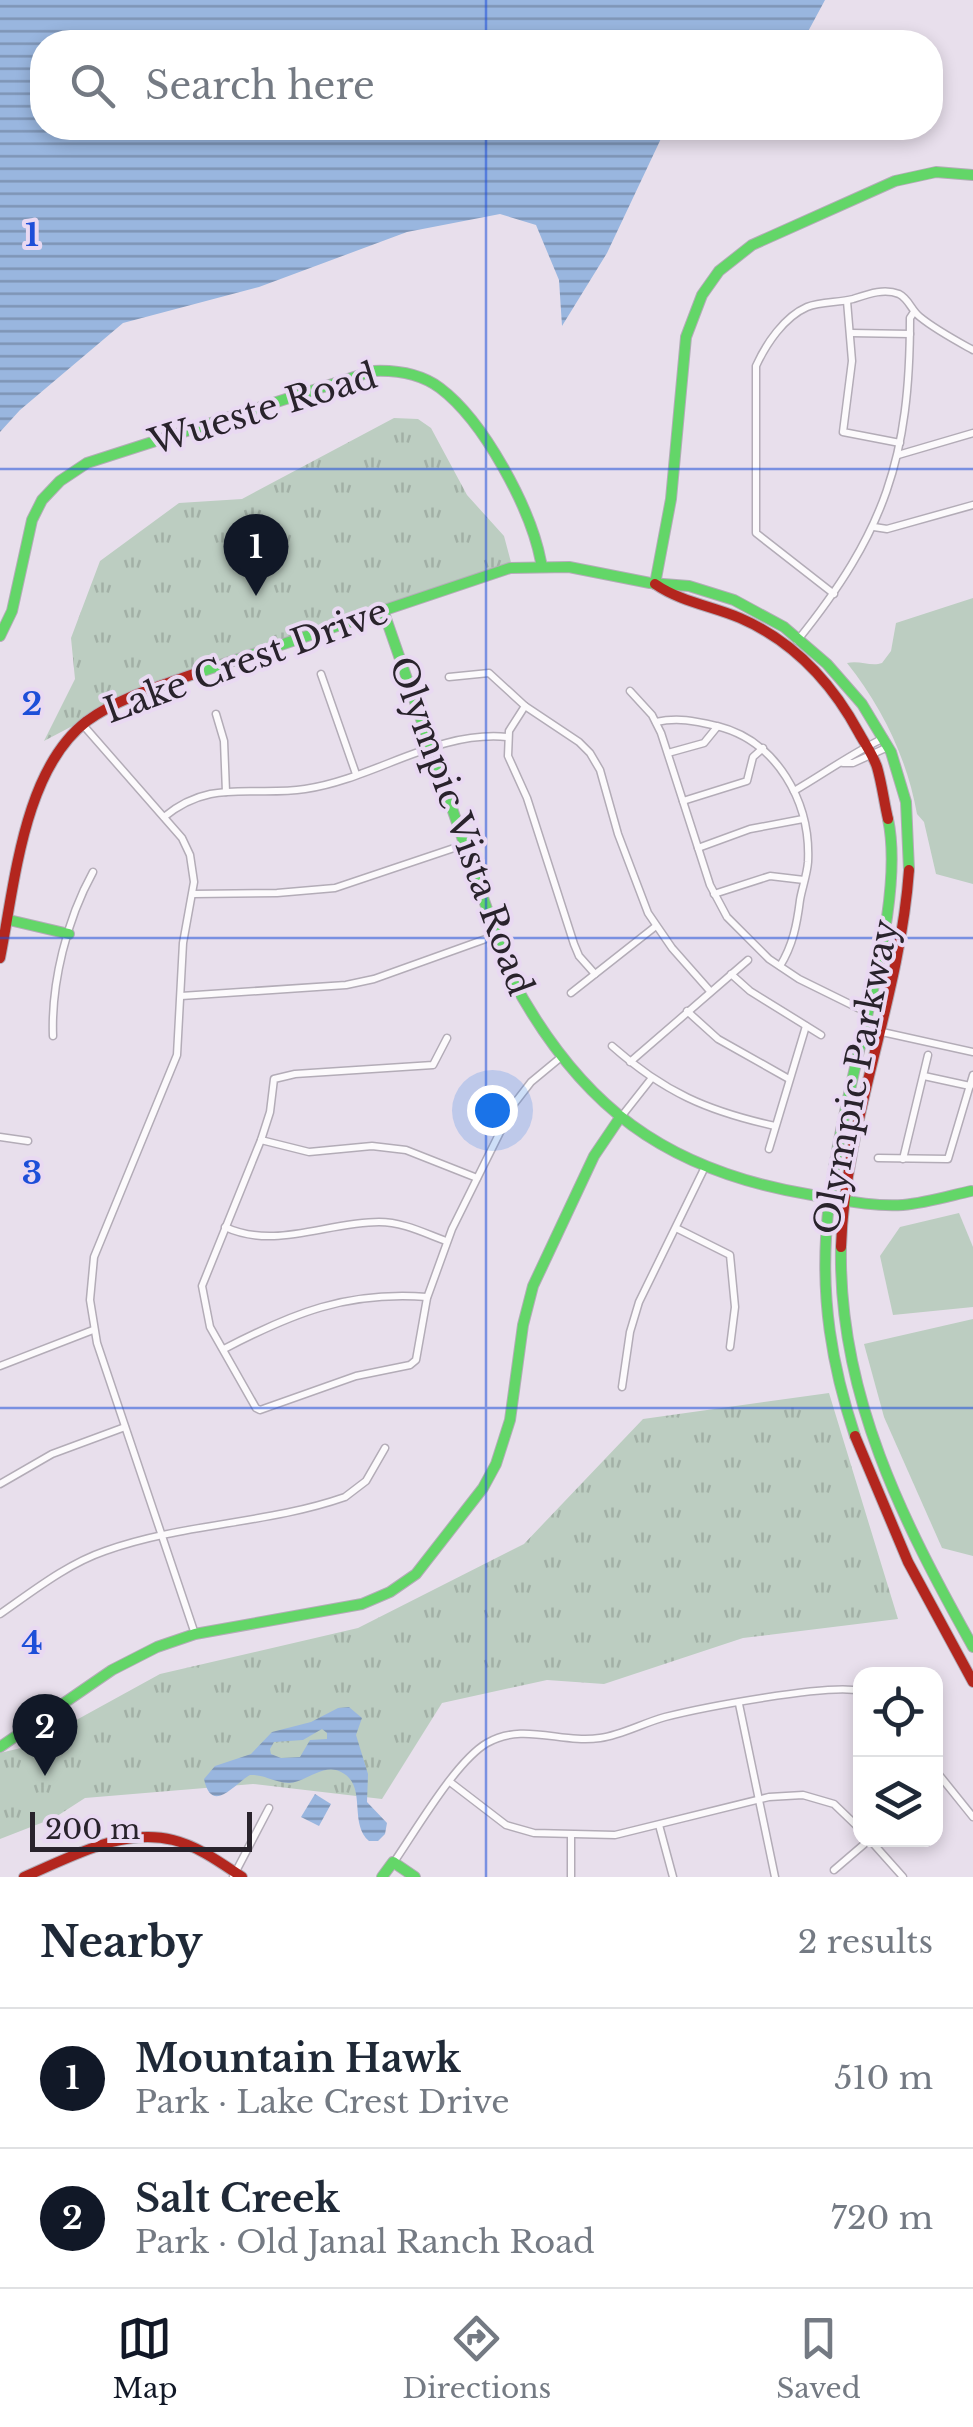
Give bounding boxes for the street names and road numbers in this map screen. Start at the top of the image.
street label: Wueste Road [143,353,382,464]
street label: Lake Crest Drive [98,589,394,732]
street label: Olympic Vista Road [380,651,543,1001]
street label: Olympic Parkway [804,916,907,1238]

